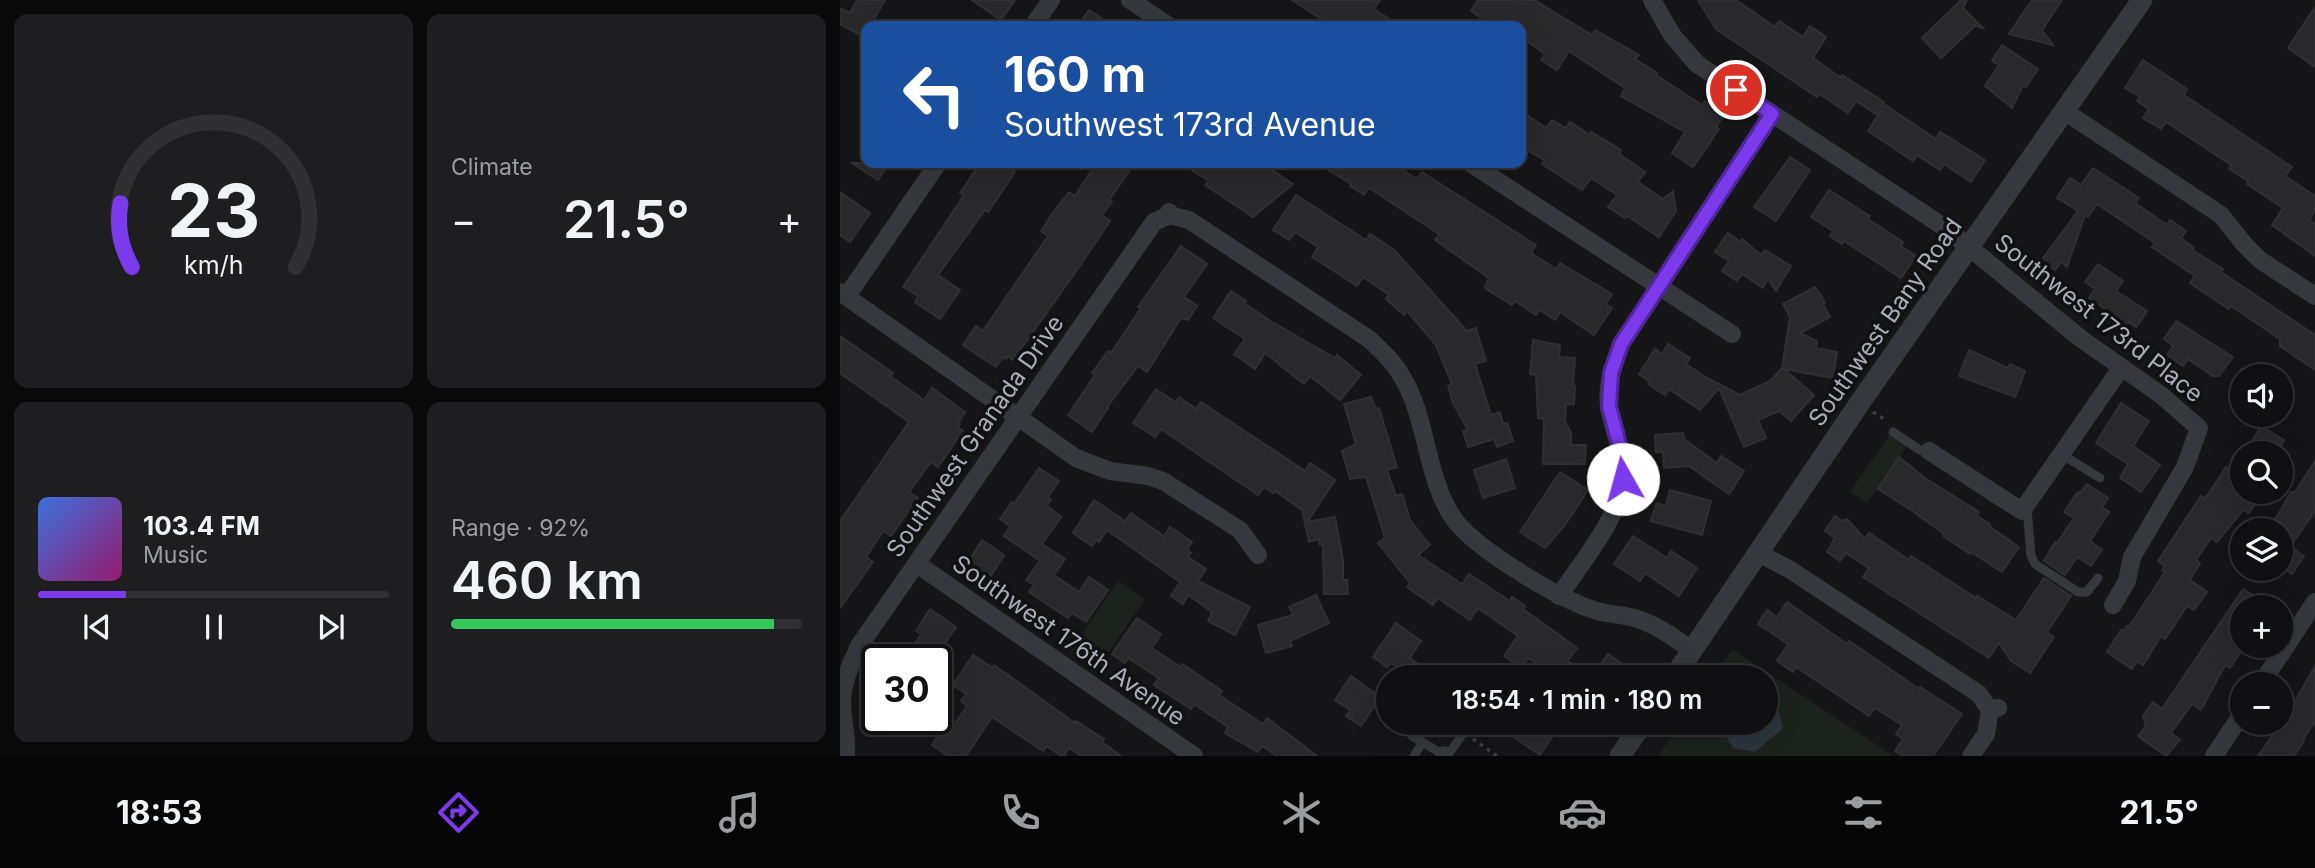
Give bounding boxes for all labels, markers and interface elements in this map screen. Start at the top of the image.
text: 160 m [1004,45,1146,104]
icon: left [889,49,980,140]
pin [1706,60,1766,120]
icon: arrive [1717,71,1755,109]
text: Southwest 173rd Avenue [1004,105,1376,144]
text: Climate [451,153,533,181]
text: 23 [167,166,260,255]
text: 21.5° [563,188,690,251]
text: − [451,197,476,243]
text: + [777,197,802,243]
street label: Southwest Bany Road [1802,212,1968,432]
street label: Southwest 173rd Place [1989,228,2209,408]
text: km/h [184,250,243,280]
street label: Southwest Granada Drive [880,309,1070,563]
map controls [2230,364,2293,735]
button: sound [2230,364,2293,427]
button: search [2230,441,2293,504]
position arrow [1586,442,1660,516]
text: 103.4 FM [143,510,260,541]
text: Range · 92% [451,514,590,542]
button: layers [2230,518,2293,581]
text: Music [143,541,208,569]
text: 460 km [451,549,643,612]
street label: Southwest 176th Avenue [947,549,1191,731]
button: + [2230,595,2293,658]
icon: previous [78,608,116,646]
icon: pause [195,608,233,646]
icon: next [312,608,350,646]
speed limit sign: 30 [861,644,952,735]
button: − [2230,672,2293,735]
text: 18:54 · 1 min · 180 m [1452,684,1702,715]
icon: directions [434,788,483,837]
icon: music [715,788,764,837]
icon: phone [996,788,1045,837]
icon: climate [1277,788,1326,837]
icon: car [1558,788,1607,837]
icon: filters [1839,788,1888,837]
text: 18:53 [116,793,202,832]
text: 21.5° [2120,793,2199,832]

